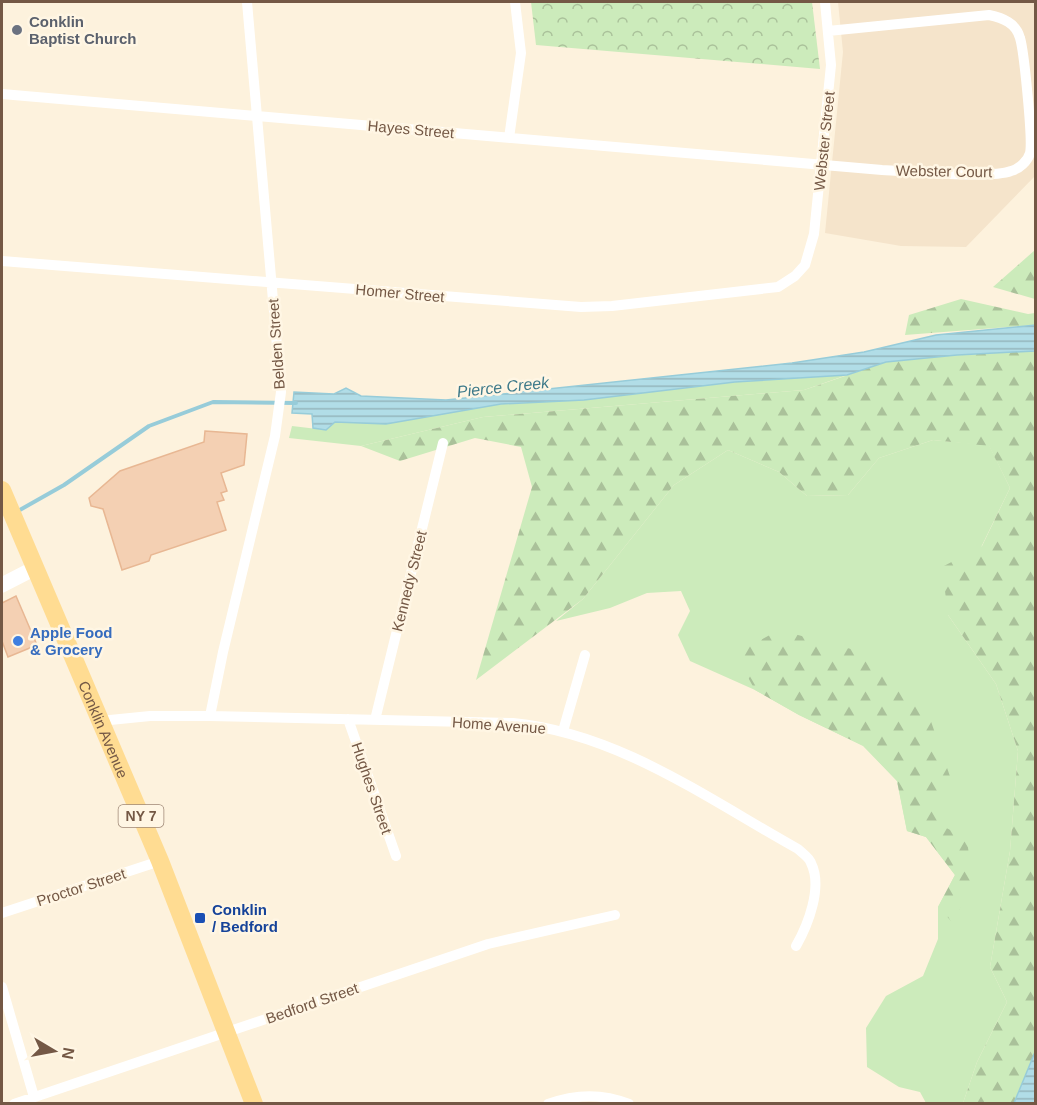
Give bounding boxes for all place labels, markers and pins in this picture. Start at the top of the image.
place label: Conklin Baptist Church [29,13,137,47]
marker: Conklin Baptist Church [10,23,24,37]
place label: Apple Food & Grocery [30,624,113,658]
marker: Apple Food & Grocery [11,634,25,648]
place label: Conklin / Bedford [212,901,278,935]
marker: Conklin / Bedford [193,911,207,925]

